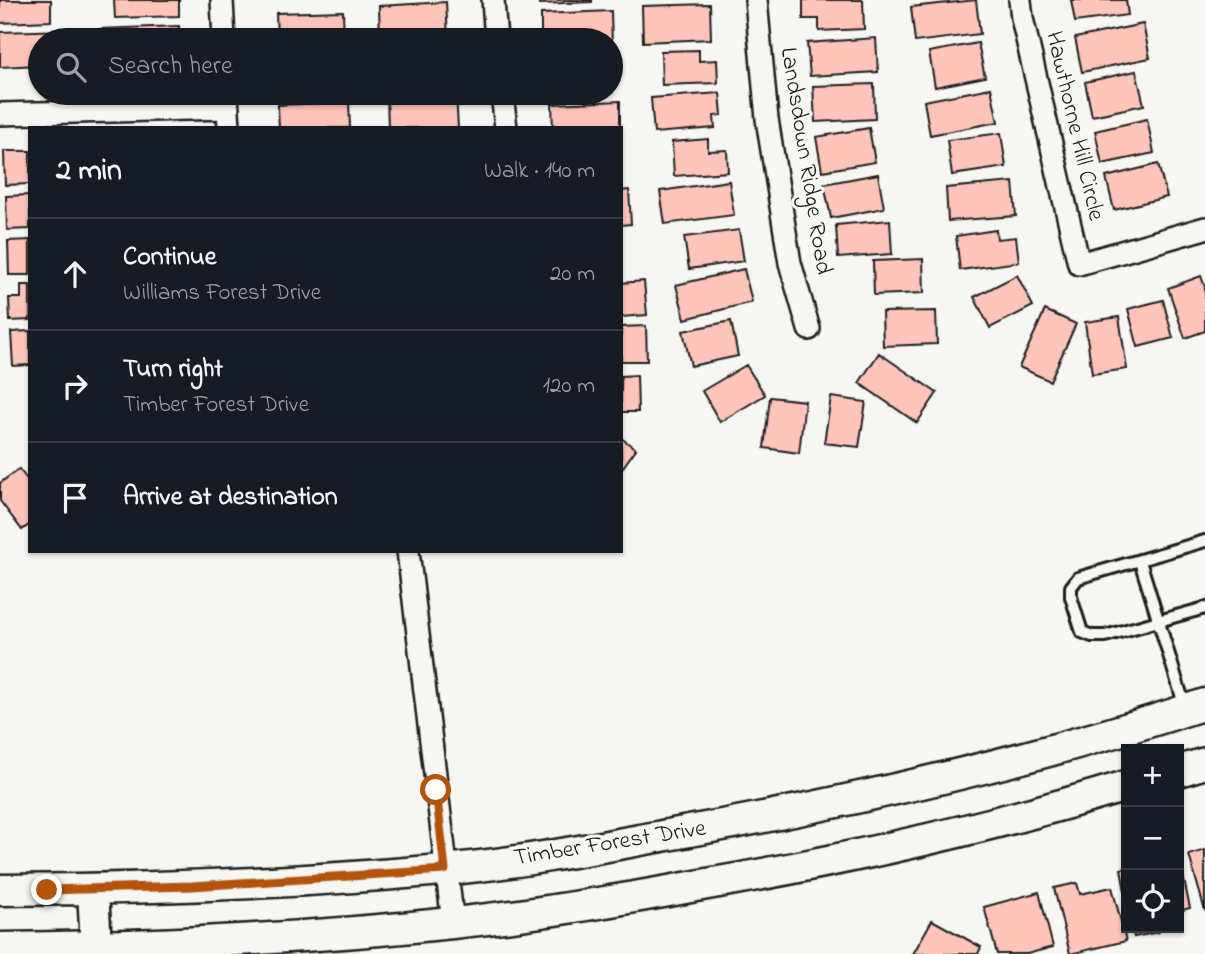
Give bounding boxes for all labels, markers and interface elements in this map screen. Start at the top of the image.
search box [28,28,623,105]
street label: Hawthorne Hill Circle [1035,28,1113,224]
street label: Landsdown Ridge Road [770,45,840,278]
icon: search [52,48,90,86]
text: Search here [108,48,233,86]
text: 2 min [56,150,122,194]
text: Walk · 140 m [484,155,595,188]
text: Continue [123,239,216,277]
icon: ahead [56,255,94,293]
text: 20 m [550,258,595,291]
text: Williams Forest Drive [123,277,321,310]
text: Turn right [123,351,223,389]
icon: right [56,367,94,405]
text: 120 m [543,370,595,403]
text: Timber Forest Drive [123,389,309,422]
icon: arrive [56,479,94,517]
text: Arrive at destination [123,479,338,517]
map controls [1121,744,1184,933]
button: + [1121,744,1184,807]
route start [420,774,451,805]
button: − [1121,807,1184,870]
street label: Timber Forest Drive [511,812,709,876]
button: locate [1121,870,1184,933]
route end [31,874,62,905]

